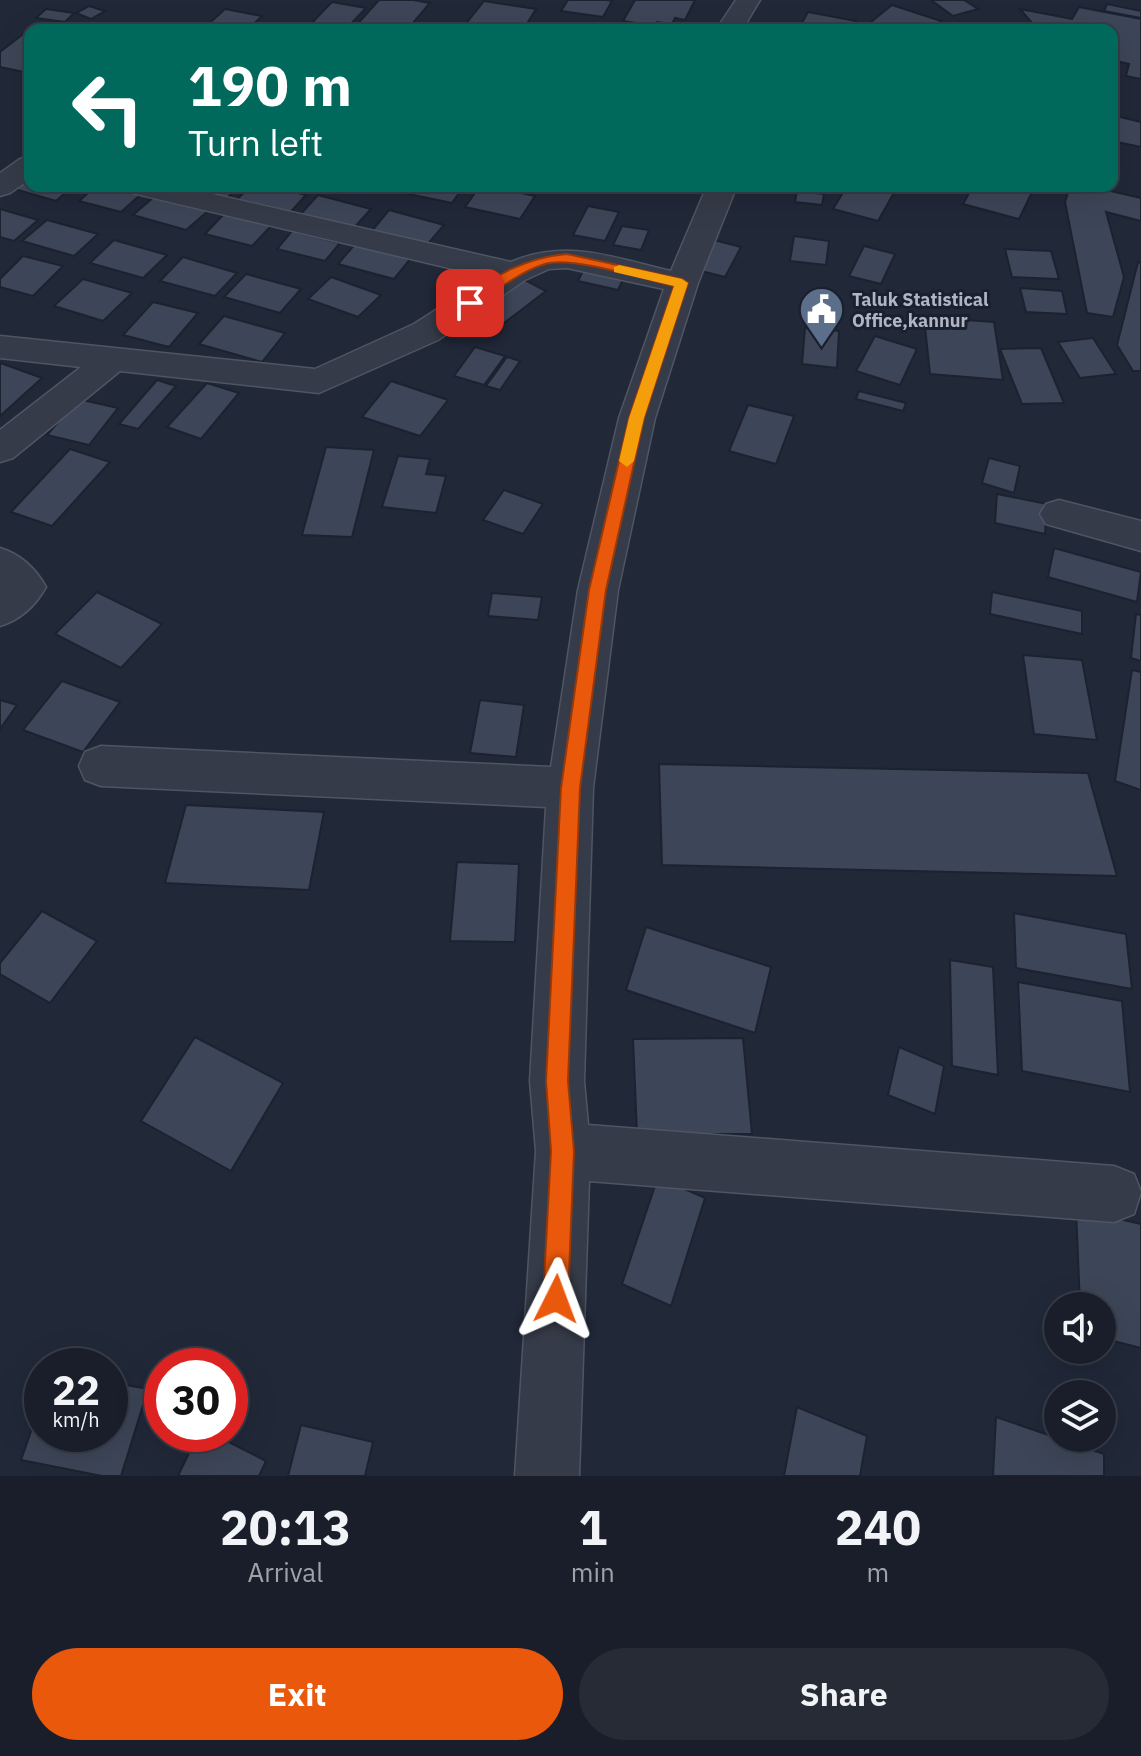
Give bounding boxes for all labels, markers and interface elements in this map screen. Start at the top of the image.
text: 190 m [188,49,352,121]
icon: left [56,56,160,160]
text: Turn left [188,119,323,166]
pin [436,269,504,337]
icon: arrive [448,281,492,325]
public building icon: Taluk Statistical Office,kannur [797,285,845,348]
place label: Taluk Statistical Office,kannur [852,288,989,332]
position arrow [514,1257,598,1341]
map controls [1044,1292,1116,1452]
button: sound [1044,1292,1116,1364]
speed limit sign: 30 [144,1348,248,1452]
text: 22 [52,1364,100,1416]
button: layers [1044,1380,1116,1452]
text: km/h [52,1406,100,1433]
text: 20:13 [220,1496,351,1558]
text: 1 [578,1496,607,1558]
text: 240 [835,1496,921,1558]
text: Arrival [248,1555,323,1589]
text: min [571,1555,615,1589]
text: m [867,1555,889,1589]
button: Exit [32,1648,563,1740]
button: Share [579,1648,1109,1740]

